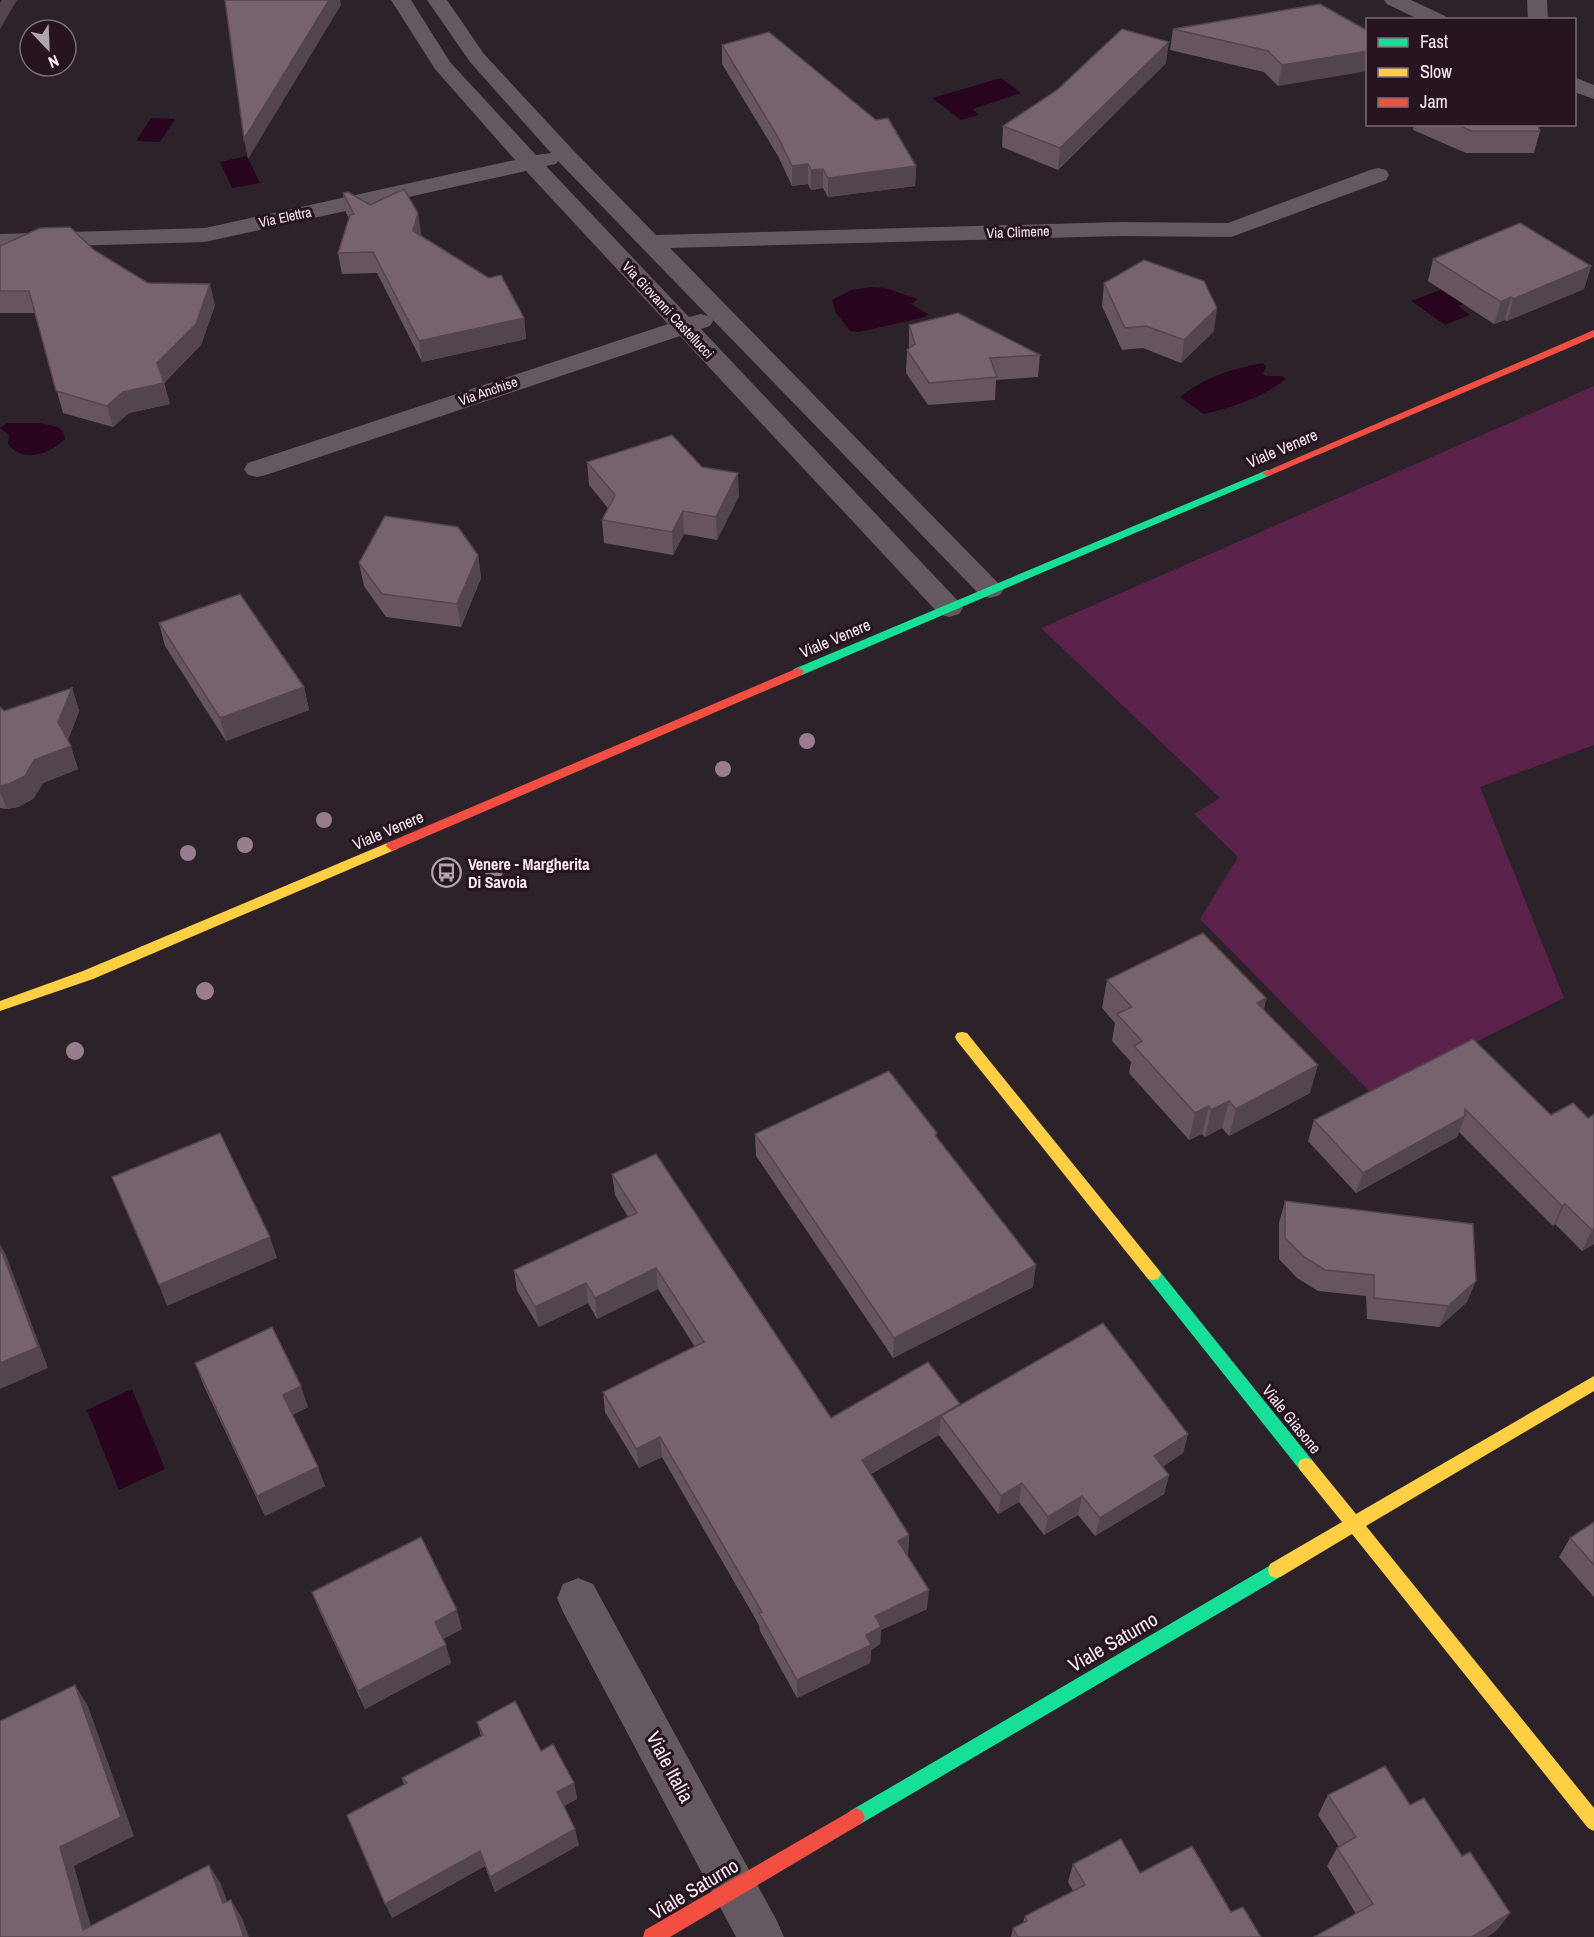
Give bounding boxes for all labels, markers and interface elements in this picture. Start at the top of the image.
north arrow [18,18,78,78]
legend [1366,18,1576,126]
text: Fast [1420,29,1448,54]
text: N [45,50,63,74]
text: Slow [1420,59,1452,84]
text: Jam [1420,89,1448,114]
street label: Via Elettra [257,203,314,231]
street label: Via Climene [986,222,1050,242]
street label: Via Giovanni Castellucci [618,258,718,362]
street label: Via Anchise [456,373,520,409]
street label: Viale Venere [1243,423,1321,473]
street label: Viale Venere [796,613,874,663]
street label: Viale Venere [349,805,427,855]
place label: Venere - Margherita Di Savoia [468,853,590,893]
bus stop icon: Venere - Margherita Di Savoia [431,857,463,889]
street label: Viale Giasone [1257,1380,1327,1458]
street label: Viale Saturno [1063,1605,1162,1678]
street label: Viale Italia [640,1726,700,1807]
street label: Viale Saturno [644,1851,743,1926]

